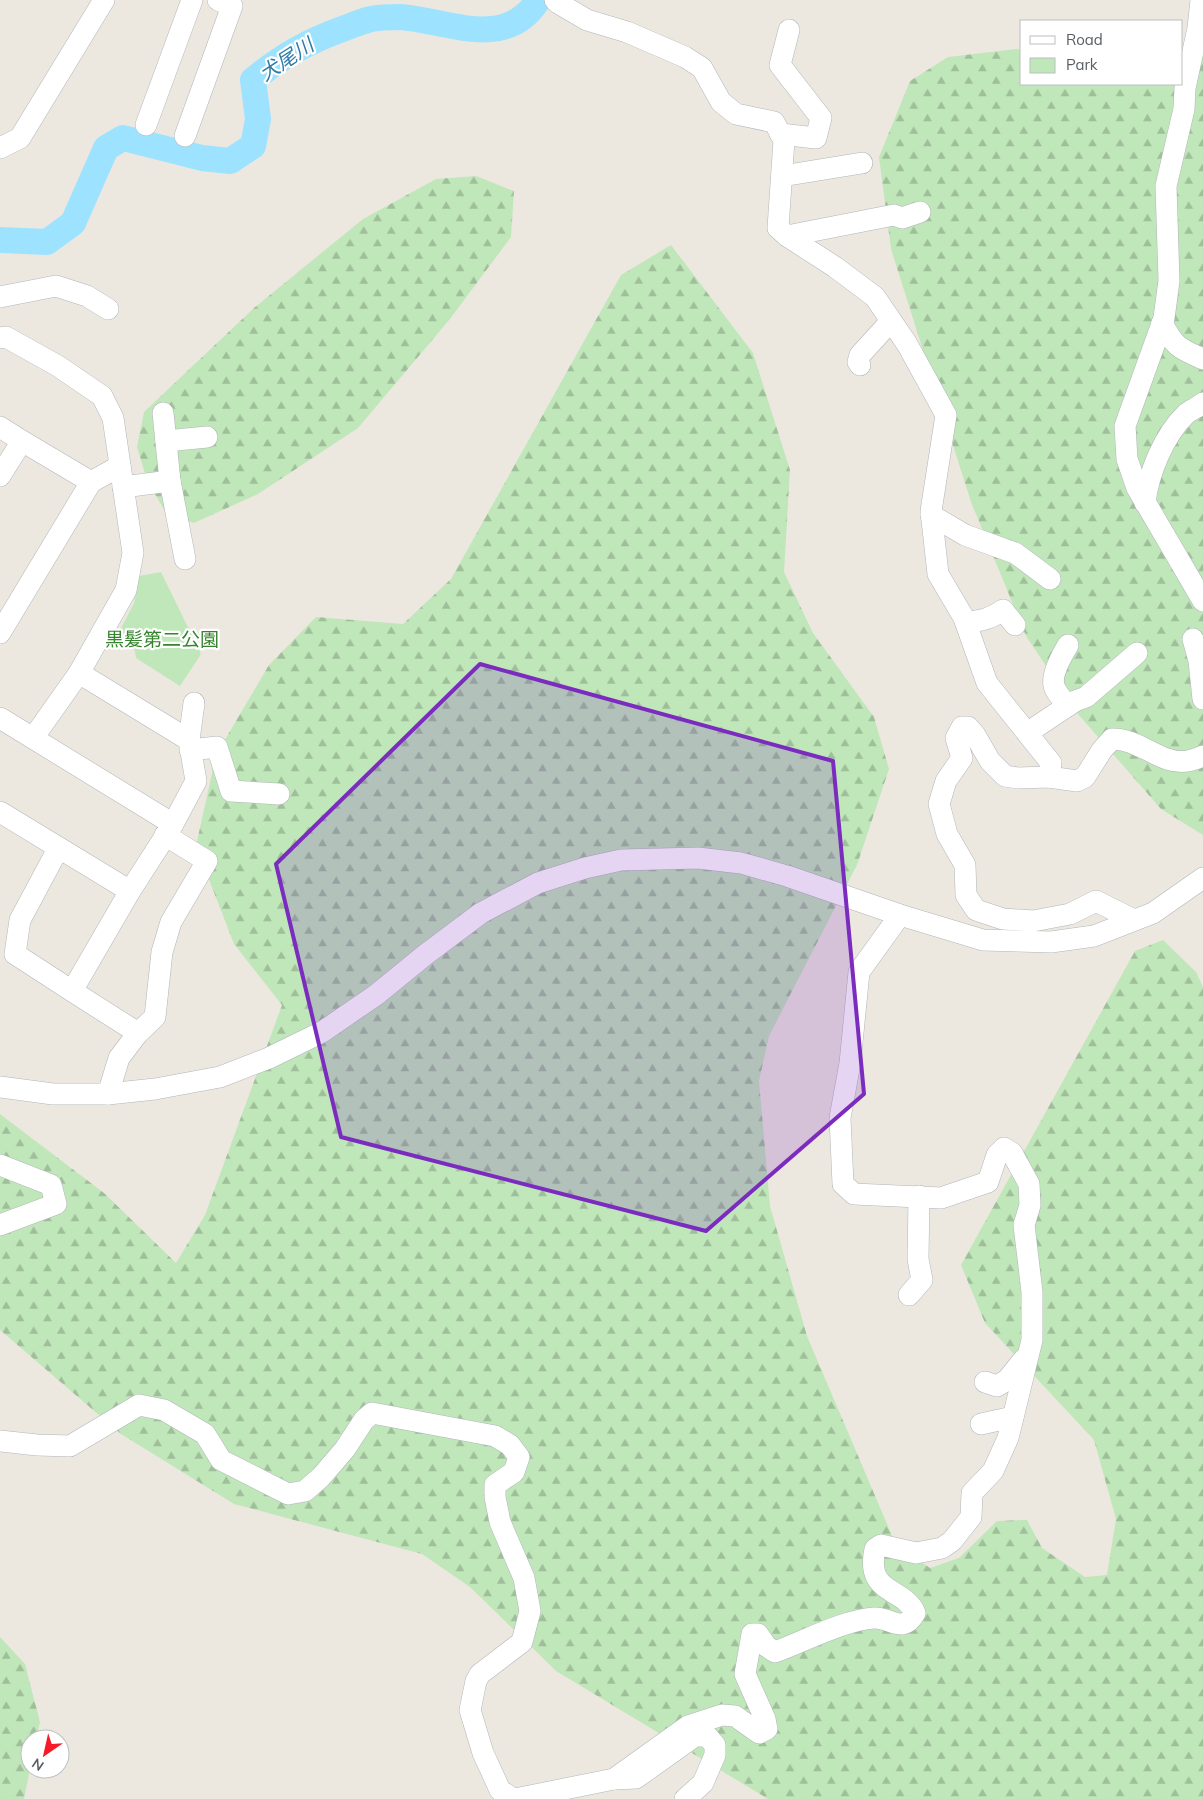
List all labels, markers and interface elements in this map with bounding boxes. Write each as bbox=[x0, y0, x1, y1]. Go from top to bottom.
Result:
legend bbox=[1020, 20, 1183, 85]
text: Road bbox=[1066, 30, 1103, 49]
water label: 犬尾川 bbox=[254, 31, 320, 86]
text: Park bbox=[1066, 55, 1098, 74]
park label: 黒髪第二公園 bbox=[105, 627, 219, 651]
north arrow bbox=[20, 1729, 70, 1779]
text: N bbox=[28, 1754, 47, 1775]

